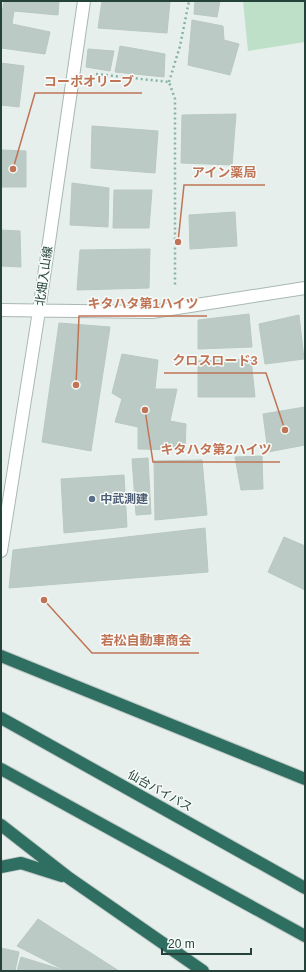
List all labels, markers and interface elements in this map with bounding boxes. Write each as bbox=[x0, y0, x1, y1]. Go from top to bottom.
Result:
callout: コーポオリーブ bbox=[35, 68, 142, 93]
text: コーポオリーブ bbox=[44, 74, 134, 89]
callout: アイン薬局 bbox=[184, 160, 265, 185]
text: アイン薬局 bbox=[192, 165, 256, 180]
street label: 北畑入山線 bbox=[33, 245, 55, 307]
callout: キタハタ第1ハイツ bbox=[79, 291, 207, 316]
text: キタハタ第1ハイツ bbox=[88, 296, 198, 311]
callout: クロスロード3 bbox=[164, 348, 266, 373]
text: クロスロード3 bbox=[172, 353, 258, 368]
callout: キタハタ第2ハイツ bbox=[153, 437, 280, 462]
text: キタハタ第2ハイツ bbox=[161, 442, 271, 457]
place label: 中武測建 bbox=[100, 492, 148, 506]
marker: 中武測建 bbox=[87, 494, 97, 504]
callout: 若松自動車商会 bbox=[92, 628, 199, 653]
text: 若松自動車商会 bbox=[100, 633, 192, 648]
street label: 仙台バイパス bbox=[125, 767, 195, 815]
scale bar bbox=[162, 930, 251, 956]
text: 20 m bbox=[168, 937, 195, 951]

